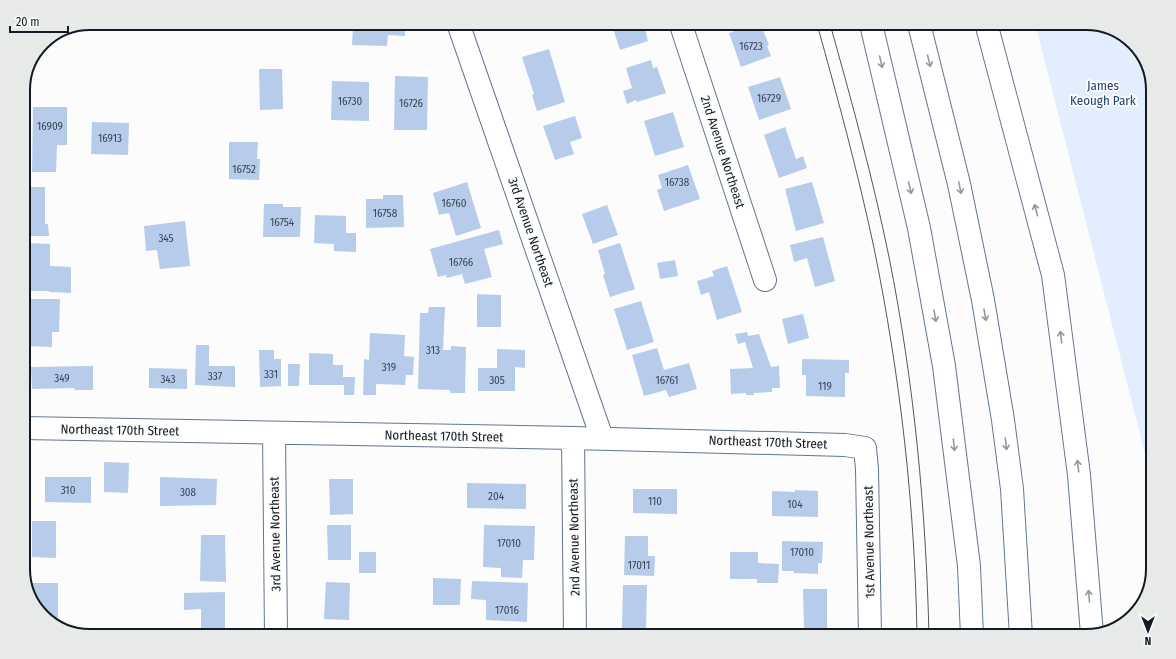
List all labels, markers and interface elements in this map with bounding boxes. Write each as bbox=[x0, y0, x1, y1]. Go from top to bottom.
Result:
scale bar bbox=[10, 8, 68, 34]
text: 20 m bbox=[16, 15, 40, 29]
house number: 16723 bbox=[739, 40, 763, 53]
one-way arrow bbox=[877, 55, 885, 68]
one-way arrow bbox=[926, 55, 934, 68]
park label: James Keough Park bbox=[1070, 78, 1137, 108]
house number: 16729 bbox=[757, 92, 781, 105]
street label: 2nd Avenue Northeast bbox=[698, 94, 749, 211]
house number: 16730 bbox=[338, 95, 363, 108]
house number: 16726 bbox=[399, 97, 424, 110]
house number: 16909 bbox=[37, 120, 63, 133]
house number: 16913 bbox=[98, 132, 122, 145]
house number: 16752 bbox=[232, 163, 256, 176]
street label: 3rd Avenue Northeast bbox=[505, 175, 557, 289]
house number: 16738 bbox=[665, 176, 690, 189]
one-way arrow bbox=[956, 181, 964, 194]
one-way arrow bbox=[907, 182, 915, 195]
house number: 16760 bbox=[442, 197, 467, 210]
one-way arrow bbox=[1031, 204, 1039, 217]
house number: 16758 bbox=[373, 207, 398, 220]
house number: 16754 bbox=[270, 216, 295, 229]
house number: 345 bbox=[158, 232, 174, 245]
house number: 16766 bbox=[449, 256, 474, 269]
one-way arrow bbox=[981, 308, 989, 321]
one-way arrow bbox=[931, 309, 939, 322]
one-way arrow bbox=[1057, 331, 1065, 344]
house number: 313 bbox=[426, 344, 440, 357]
house number: 319 bbox=[382, 361, 396, 374]
house number: 331 bbox=[264, 368, 278, 381]
house number: 337 bbox=[208, 370, 223, 383]
house number: 349 bbox=[54, 372, 70, 385]
house number: 343 bbox=[160, 373, 176, 386]
house number: 305 bbox=[489, 374, 505, 387]
house number: 16761 bbox=[656, 374, 678, 387]
house number: 119 bbox=[818, 380, 832, 393]
street label: Northeast 170th Street bbox=[60, 421, 180, 439]
street label: Northeast 170th Street bbox=[384, 427, 504, 445]
street label: Northeast 170th Street bbox=[708, 432, 828, 452]
one-way arrow bbox=[1002, 437, 1010, 450]
one-way arrow bbox=[950, 438, 958, 451]
one-way arrow bbox=[1074, 460, 1082, 473]
street label: 3rd Avenue Northeast bbox=[266, 476, 284, 592]
street label: 2nd Avenue Northeast bbox=[565, 477, 583, 596]
house number: 310 bbox=[61, 484, 76, 497]
street label: 1st Avenue Northeast bbox=[861, 485, 877, 599]
house number: 308 bbox=[180, 486, 197, 499]
house number: 204 bbox=[488, 490, 505, 503]
house number: 110 bbox=[648, 495, 662, 508]
house number: 104 bbox=[787, 498, 803, 511]
house number: 17010 bbox=[497, 537, 521, 550]
house number: 17010 bbox=[790, 546, 814, 559]
house number: 17011 bbox=[628, 559, 650, 572]
one-way arrow bbox=[1085, 590, 1093, 603]
house number: 17016 bbox=[495, 604, 519, 617]
north arrow bbox=[1128, 611, 1168, 651]
text: N bbox=[1145, 634, 1151, 647]

